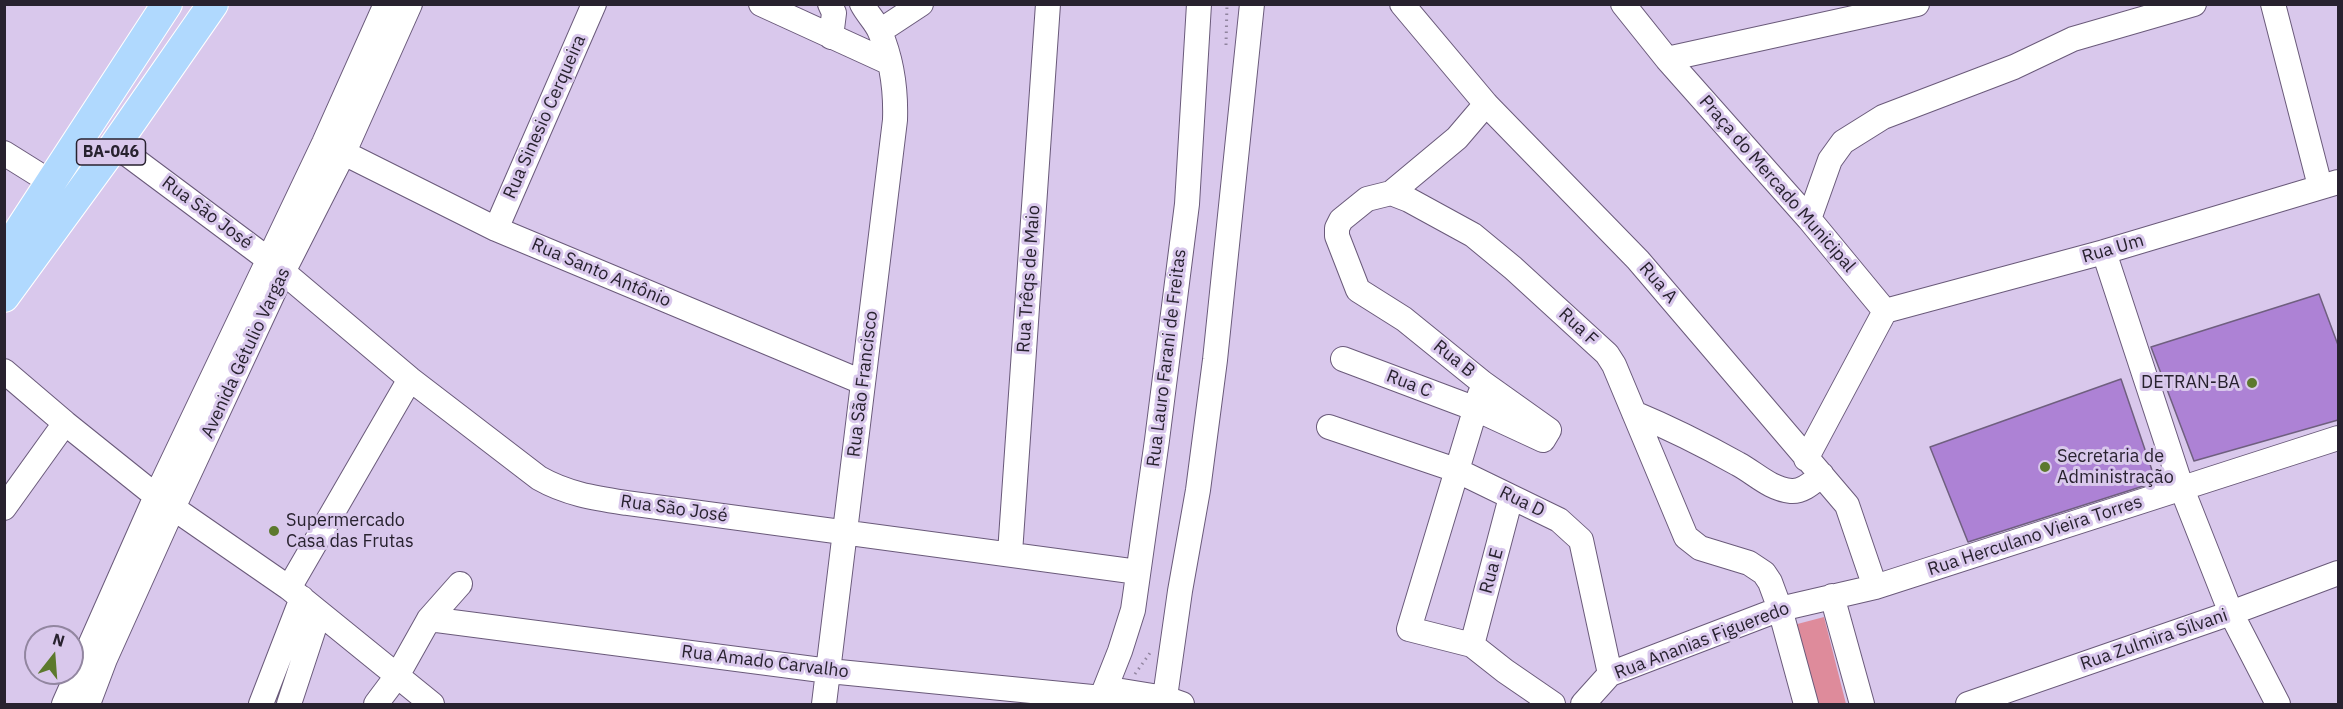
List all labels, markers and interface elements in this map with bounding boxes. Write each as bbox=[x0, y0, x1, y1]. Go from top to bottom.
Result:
street label: Rua Sinesio Cerqueira bbox=[499, 32, 591, 202]
street label: Praça do Mercado Municipal bbox=[1694, 91, 1860, 277]
road number: BA-046 bbox=[76, 139, 146, 165]
street label: Rua São José bbox=[157, 172, 257, 254]
street label: Rua Trêqs de Maio bbox=[1013, 204, 1045, 354]
street label: Rua Um bbox=[2079, 230, 2147, 268]
street label: Rua Santo Antônio bbox=[528, 234, 674, 312]
street label: Rua Lauro Farani de Freitas bbox=[1143, 248, 1191, 468]
street label: Rua A bbox=[1634, 258, 1682, 308]
street label: Avenida Gétulio Vargas bbox=[197, 264, 295, 442]
street label: Rua F bbox=[1554, 304, 1602, 350]
street label: Rua São Francisco bbox=[843, 310, 883, 458]
street label: Rua B bbox=[1429, 336, 1479, 382]
street label: Rua C bbox=[1383, 366, 1435, 402]
place label: DETRAN-BA bbox=[2141, 372, 2240, 394]
marker: DETRAN-BA bbox=[2245, 376, 2259, 390]
place label: Secretaria de Administração bbox=[2057, 446, 2174, 488]
marker: Secretaria de Administração bbox=[2038, 460, 2052, 474]
street label: Rua D bbox=[1496, 482, 1548, 522]
street label: Rua São José bbox=[619, 491, 729, 527]
street label: Rua Herculano Vieira Torres bbox=[1925, 491, 2145, 581]
place label: Supermercado Casa das Frutas bbox=[286, 510, 414, 552]
marker: Supermercado Casa das Frutas bbox=[267, 524, 281, 538]
street label: Rua E bbox=[1476, 546, 1508, 596]
street label: Rua Ananias Figueredo bbox=[1612, 598, 1792, 684]
street label: Rua Zulmira Silvani bbox=[2077, 605, 2231, 675]
north arrow bbox=[24, 625, 84, 685]
text: N bbox=[50, 628, 67, 651]
street label: Rua Amado Carvalho bbox=[680, 641, 850, 683]

